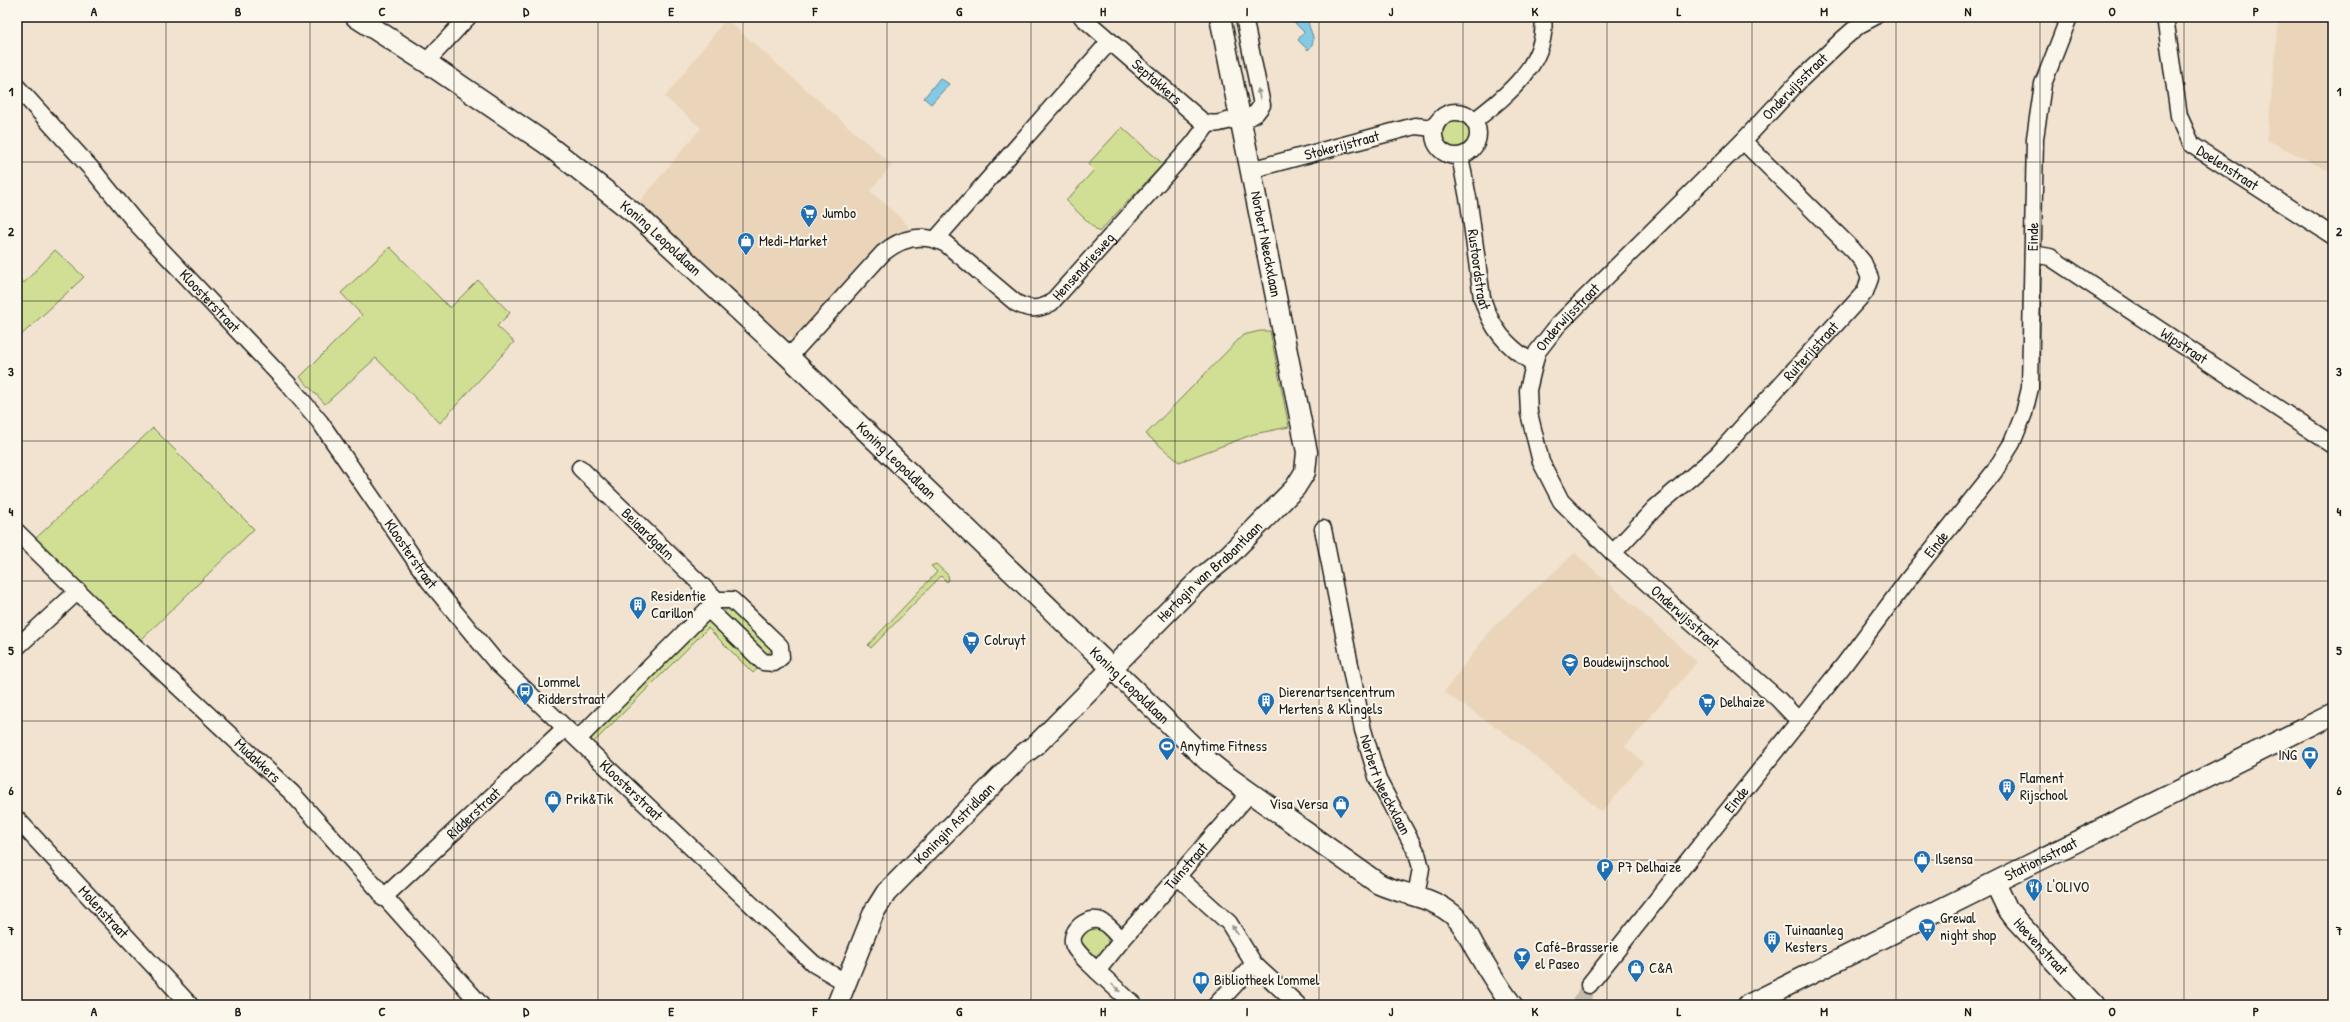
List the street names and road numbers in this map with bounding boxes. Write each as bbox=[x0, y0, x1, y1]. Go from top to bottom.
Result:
street label: Onderwijsstraat bbox=[1757, 47, 1833, 124]
street label: Septakkers bbox=[1127, 54, 1187, 109]
street label: Stokerijstraat bbox=[1302, 125, 1382, 165]
street label: Doelenstraat bbox=[2193, 140, 2263, 196]
street label: Norbert Neeckxlaan bbox=[1246, 189, 1287, 299]
street label: Koning Leopoldlaan bbox=[616, 195, 707, 280]
street label: Einde bbox=[2022, 222, 2043, 251]
street label: Hensendriesweg bbox=[1047, 227, 1119, 305]
street label: Rustoordstraat bbox=[1463, 228, 1496, 314]
street label: Kloosterstraat bbox=[175, 264, 246, 338]
street label: Onderwijsstraat bbox=[1530, 278, 1605, 356]
street label: Ruiterijstraat bbox=[1778, 316, 1844, 385]
street label: Wipstraat bbox=[2156, 322, 2213, 369]
street label: Koning Leopoldlaan bbox=[852, 417, 941, 504]
street label: Beiaardgalm bbox=[617, 503, 680, 564]
street label: Kloosterstraat bbox=[380, 515, 443, 594]
street label: Hertogin van Brabantlaan bbox=[1152, 516, 1267, 627]
street label: Einde bbox=[1919, 526, 1953, 562]
street label: Onderwijsstraat bbox=[1646, 580, 1725, 654]
street label: Koning Leopoldlaan bbox=[1085, 641, 1175, 729]
street label: Norbert Neeckxlaan bbox=[1355, 732, 1416, 838]
street label: Mudakkers bbox=[230, 733, 286, 788]
street label: Kloosterstraat bbox=[595, 755, 668, 826]
street label: Koningin Astridlaan bbox=[909, 778, 999, 869]
street label: Ridderstraat bbox=[442, 782, 506, 844]
street label: Einde bbox=[1719, 782, 1753, 817]
street label: Stationsstraat bbox=[2001, 832, 2081, 886]
street label: Tuinstraat bbox=[1159, 837, 1213, 894]
street label: Molenstraat bbox=[74, 881, 134, 943]
street label: Hoevenstraat bbox=[2009, 913, 2074, 980]

